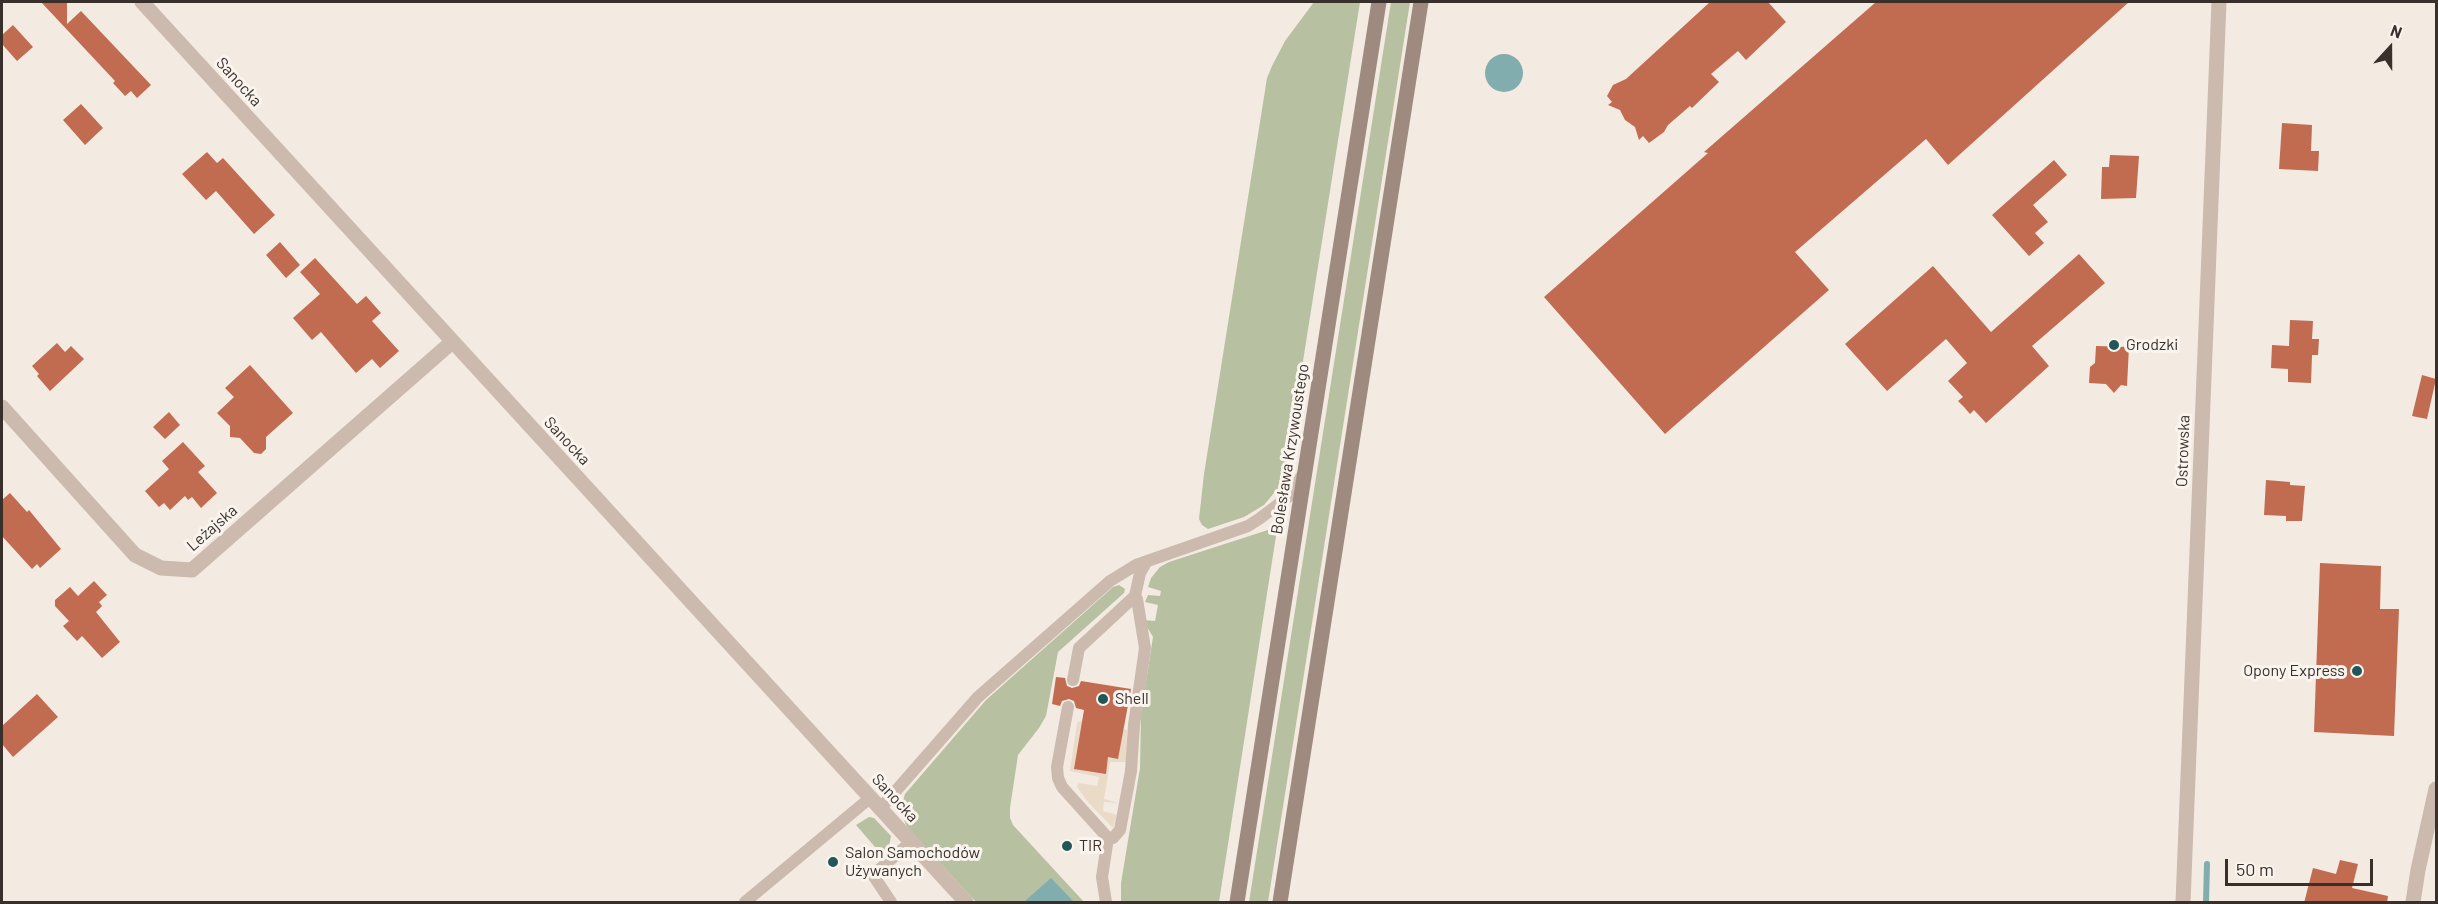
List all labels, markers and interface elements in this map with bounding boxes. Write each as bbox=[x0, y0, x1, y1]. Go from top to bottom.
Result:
north arrow bbox=[2360, 18, 2420, 78]
text: N bbox=[2388, 20, 2405, 42]
street label: Sanocka bbox=[212, 54, 266, 110]
place label: Grodzki bbox=[2126, 335, 2178, 355]
marker: Grodzki bbox=[2107, 338, 2121, 352]
street label: Bolesława Krzywoustego bbox=[1267, 362, 1313, 536]
street label: Sanocka bbox=[540, 413, 594, 469]
street label: Ostrowska bbox=[2172, 414, 2194, 488]
street label: Leżajska bbox=[183, 501, 241, 555]
place label: Opony Express bbox=[2243, 661, 2345, 681]
marker: Opony Express bbox=[2350, 664, 2364, 678]
place label: Shell bbox=[1115, 689, 1149, 709]
marker: Shell bbox=[1096, 692, 1110, 706]
street label: Sanocka bbox=[868, 770, 922, 826]
place label: TIR bbox=[1079, 836, 1102, 856]
marker: TIR bbox=[1060, 839, 1074, 853]
place label: Salon Samochodów Używanych bbox=[845, 843, 980, 881]
scale bar bbox=[2228, 847, 2376, 885]
marker: Salon Samochodów Używanych bbox=[826, 855, 840, 869]
text: 50 m bbox=[2236, 858, 2274, 880]

